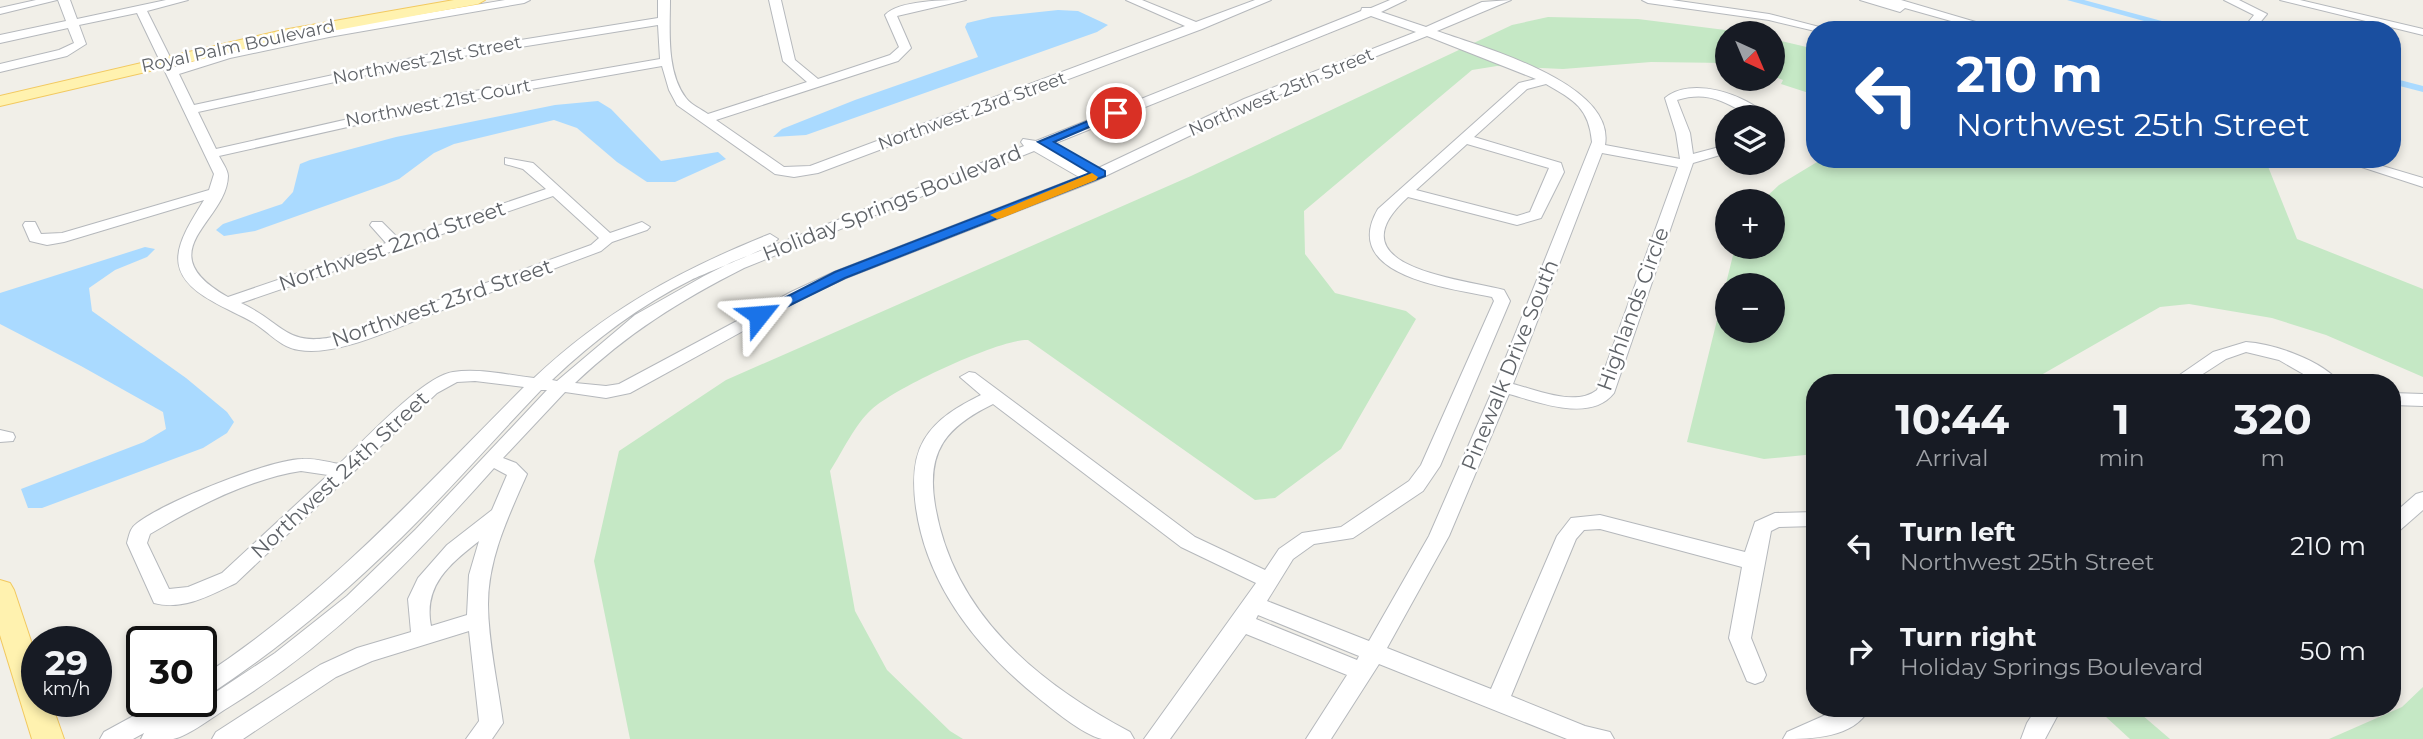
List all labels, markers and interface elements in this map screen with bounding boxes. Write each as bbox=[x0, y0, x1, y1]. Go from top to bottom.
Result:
street label: Royal Palm Boulevard bbox=[139, 15, 337, 77]
north arrow bbox=[1715, 21, 1785, 91]
map controls bbox=[1715, 21, 1785, 343]
street label: Northwest 21st Street bbox=[331, 31, 523, 89]
street label: Northwest 25th Street bbox=[1185, 43, 1377, 141]
text: 210 m bbox=[1956, 45, 2103, 104]
icon: left bbox=[1841, 49, 1932, 140]
street label: Northwest 23rd Street bbox=[875, 67, 1069, 155]
street label: Northwest 21st Court bbox=[344, 74, 532, 132]
pin bbox=[1086, 83, 1146, 143]
icon: arrive bbox=[1097, 94, 1135, 132]
button: layers bbox=[1715, 105, 1785, 175]
text: Northwest 25th Street bbox=[1956, 105, 2310, 144]
street label: Holiday Springs Boulevard bbox=[759, 139, 1025, 266]
button: + bbox=[1715, 189, 1785, 259]
street label: Northwest 22nd Street bbox=[275, 195, 508, 296]
street label: Highlands Circle bbox=[1591, 224, 1674, 394]
street label: Northwest 23rd Street bbox=[328, 253, 555, 352]
street label: Pinewalk Drive South bbox=[1456, 256, 1563, 474]
button: − bbox=[1715, 273, 1785, 343]
position arrow bbox=[722, 278, 796, 352]
street label: Northwest 24th Street bbox=[246, 386, 434, 563]
text: 10:44 bbox=[1895, 393, 2009, 445]
text: 1 bbox=[2113, 393, 2130, 445]
text: 320 bbox=[2234, 393, 2312, 445]
text: Arrival bbox=[1916, 444, 1988, 472]
text: min bbox=[2098, 444, 2145, 472]
text: m bbox=[2261, 444, 2285, 472]
text: Turn left bbox=[1900, 516, 2016, 548]
icon: left bbox=[1841, 527, 1879, 565]
text: 210 m bbox=[2290, 530, 2366, 562]
text: Northwest 25th Street bbox=[1900, 548, 2154, 576]
text: Turn right bbox=[1900, 621, 2036, 653]
speed limit sign: 30 bbox=[126, 626, 217, 717]
icon: right bbox=[1841, 632, 1879, 670]
text: 50 m bbox=[2300, 635, 2366, 667]
text: 29 bbox=[45, 641, 88, 684]
text: Holiday Springs Boulevard bbox=[1900, 653, 2203, 681]
text: km/h bbox=[42, 678, 91, 700]

